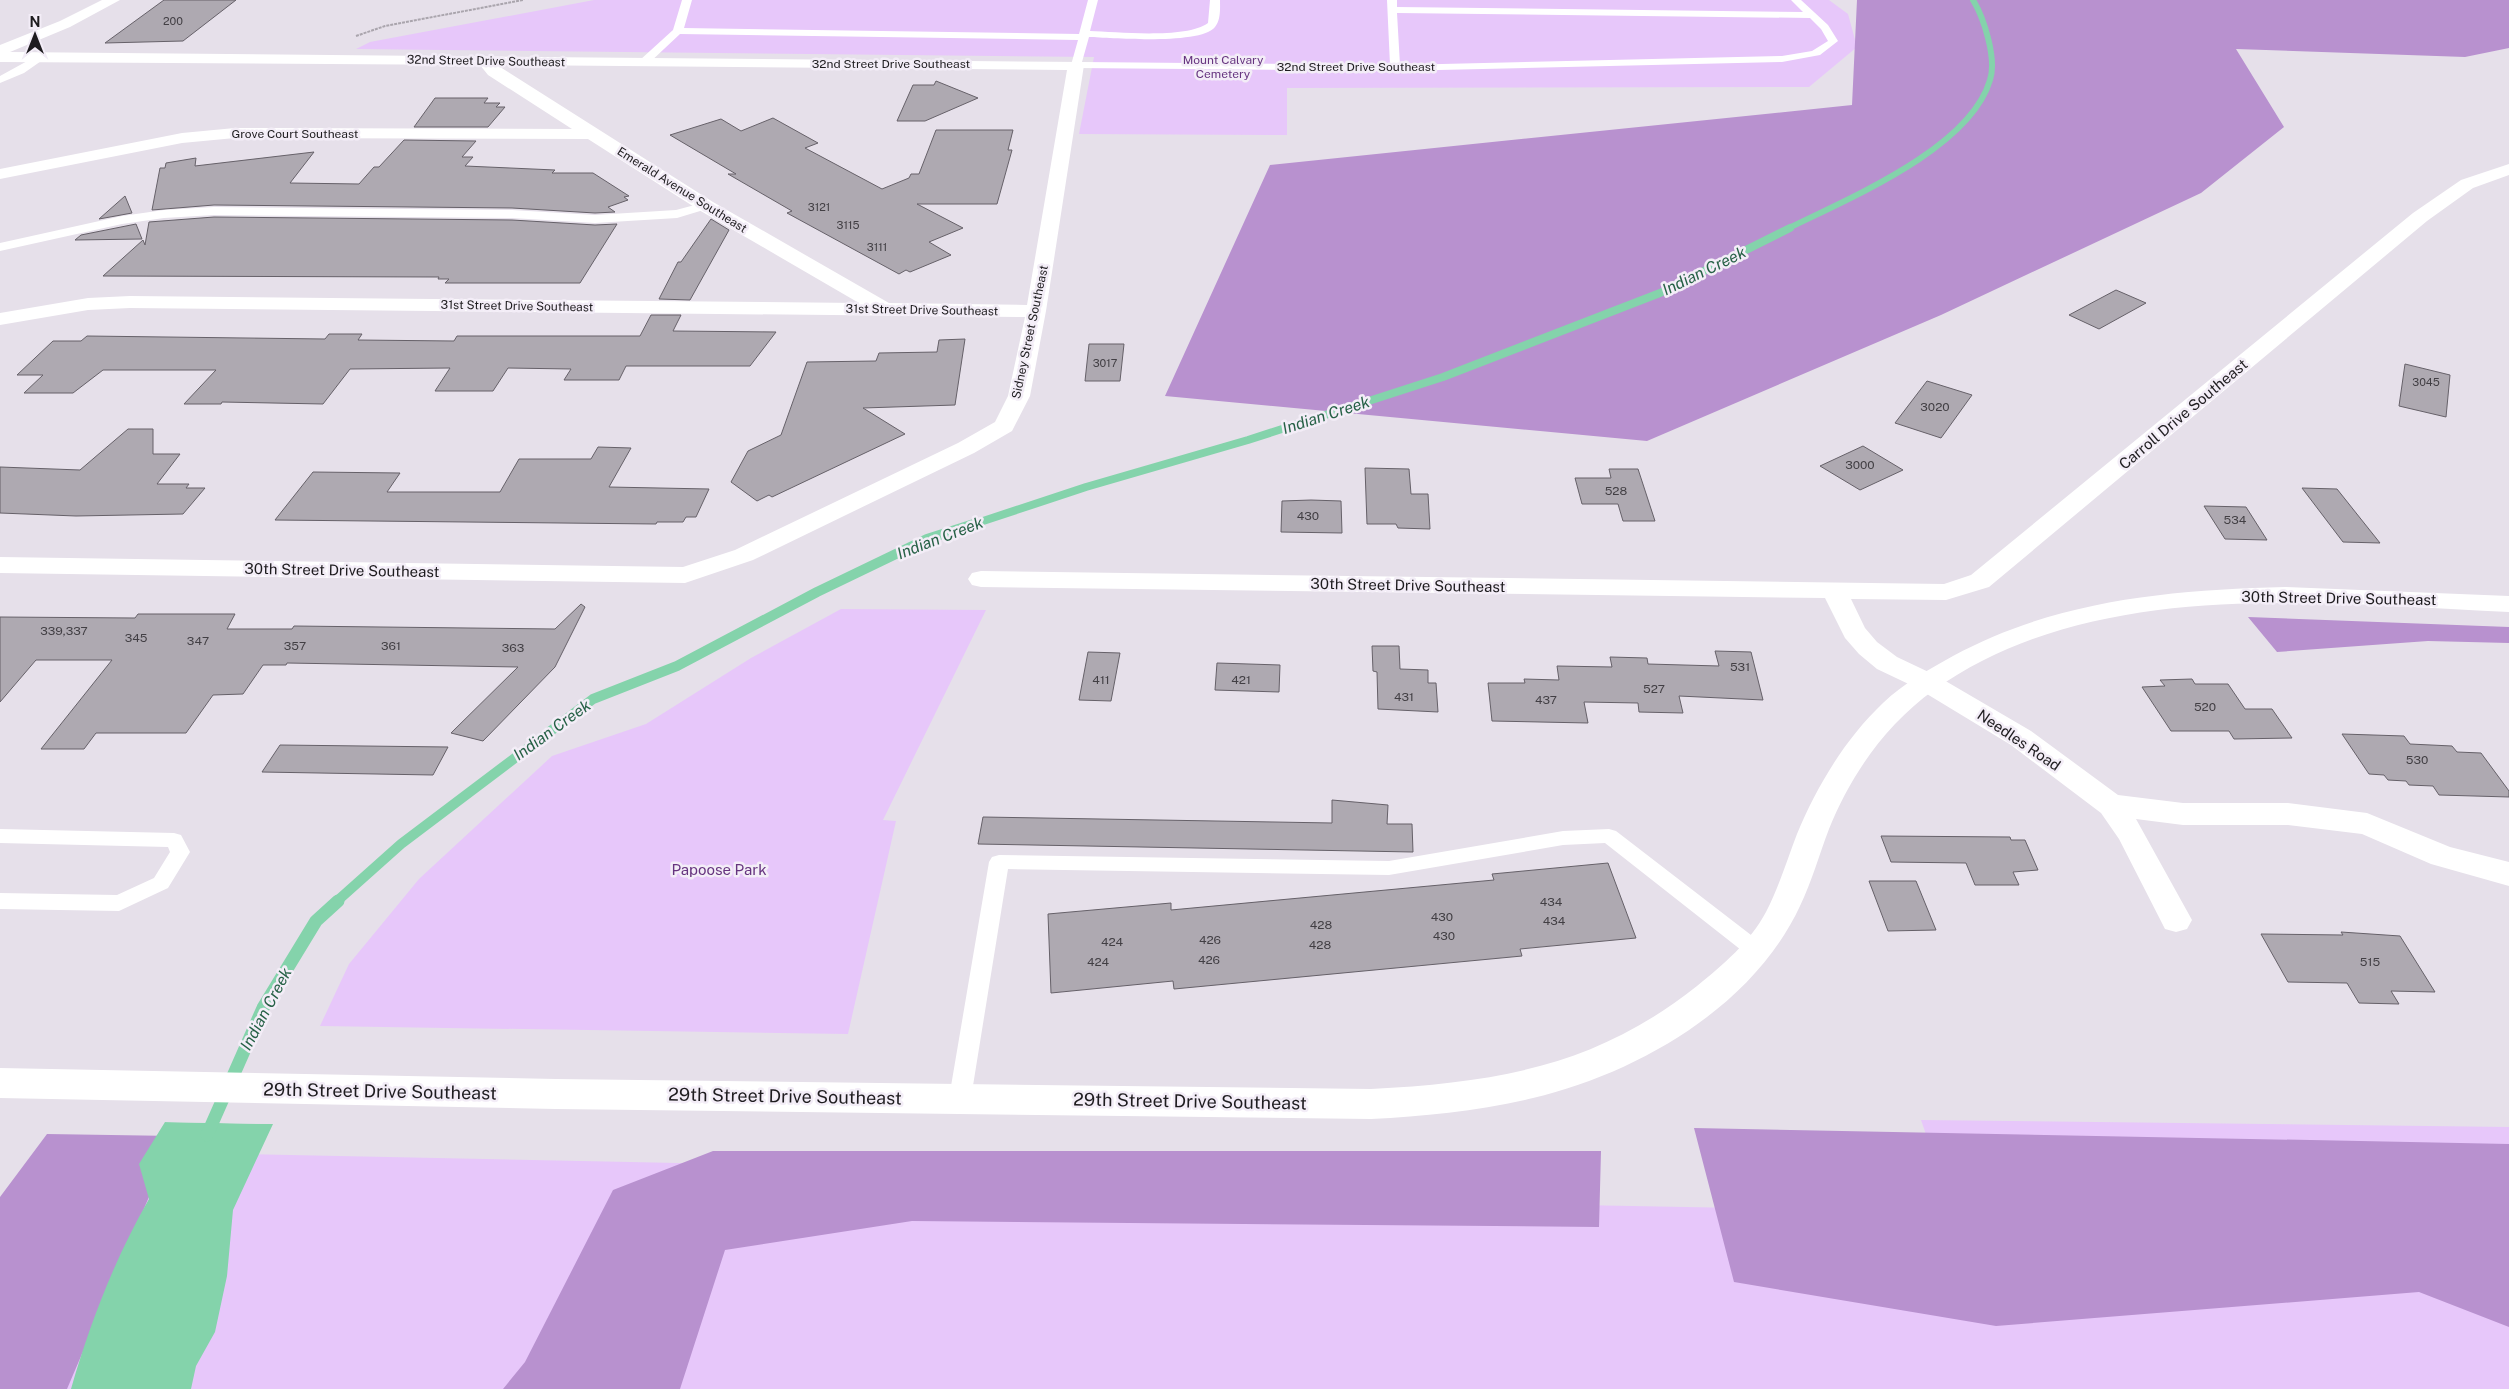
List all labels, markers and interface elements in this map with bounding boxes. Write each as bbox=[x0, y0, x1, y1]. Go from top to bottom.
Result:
north arrow bbox=[10, 10, 60, 60]
text: N bbox=[30, 14, 40, 30]
house number: 200 bbox=[163, 15, 183, 27]
street label: 32nd Street Drive Southeast bbox=[407, 53, 566, 69]
park label: Mount Calvary Cemetery bbox=[1183, 53, 1264, 81]
street label: 32nd Street Drive Southeast bbox=[812, 57, 971, 71]
street label: 32nd Street Drive Southeast bbox=[1277, 60, 1436, 74]
street label: Grove Court Southeast bbox=[231, 127, 359, 141]
street label: Emerald Avenue Southeast bbox=[615, 144, 750, 236]
house number: 3121 bbox=[808, 201, 830, 213]
house number: 3115 bbox=[837, 219, 859, 231]
house number: 3111 bbox=[867, 241, 887, 253]
water label: Indian Creek bbox=[1659, 242, 1749, 299]
street label: Sidney Street Southeast bbox=[1009, 264, 1051, 400]
street label: 31st Street Drive Southeast bbox=[441, 298, 594, 314]
street label: 31st Street Drive Southeast bbox=[846, 302, 999, 318]
street label: Carroll Drive Southeast bbox=[2115, 355, 2251, 473]
house number: 3017 bbox=[1093, 357, 1118, 369]
house number: 3045 bbox=[2412, 376, 2440, 388]
water label: Indian Creek bbox=[1280, 392, 1372, 438]
house number: 3020 bbox=[1920, 400, 1950, 414]
house number: 3000 bbox=[1845, 458, 1875, 472]
house number: 528 bbox=[1605, 484, 1628, 498]
house number: 430 bbox=[1297, 509, 1319, 523]
water label: Indian Creek bbox=[894, 513, 986, 563]
house number: 534 bbox=[2224, 513, 2247, 527]
street label: 30th Street Drive Southeast bbox=[244, 560, 440, 580]
street label: 30th Street Drive Southeast bbox=[1310, 575, 1506, 595]
street label: 30th Street Drive Southeast bbox=[2241, 588, 2437, 608]
house number: 339,337 bbox=[40, 624, 88, 638]
house number: 345 bbox=[125, 631, 148, 645]
house number: 347 bbox=[187, 634, 209, 648]
house number: 357 bbox=[284, 639, 306, 653]
house number: 361 bbox=[381, 639, 401, 653]
house number: 363 bbox=[502, 641, 524, 655]
house number: 531 bbox=[1730, 660, 1750, 674]
house number: 411 bbox=[1092, 673, 1110, 687]
house number: 421 bbox=[1231, 673, 1251, 687]
house number: 527 bbox=[1643, 682, 1665, 696]
house number: 431 bbox=[1394, 690, 1414, 704]
house number: 437 bbox=[1535, 693, 1557, 707]
water label: Indian Creek bbox=[510, 695, 595, 764]
house number: 520 bbox=[2194, 700, 2216, 714]
street label: Needles Road bbox=[1974, 706, 2064, 774]
house number: 530 bbox=[2406, 753, 2428, 767]
park label: Papoose Park bbox=[671, 861, 767, 878]
house number: 434 bbox=[1540, 895, 1563, 909]
house number: 430 bbox=[1431, 910, 1453, 924]
house number: 434 bbox=[1543, 914, 1566, 928]
house number: 428 bbox=[1310, 918, 1332, 932]
house number: 430 bbox=[1433, 929, 1455, 943]
house number: 426 bbox=[1199, 933, 1221, 947]
house number: 424 bbox=[1101, 935, 1124, 949]
house number: 428 bbox=[1309, 938, 1331, 952]
house number: 426 bbox=[1198, 953, 1220, 967]
house number: 424 bbox=[1087, 955, 1110, 969]
house number: 515 bbox=[2360, 955, 2380, 969]
water label: Indian Creek bbox=[236, 964, 296, 1053]
street label: 29th Street Drive Southeast bbox=[263, 1078, 497, 1104]
street label: 29th Street Drive Southeast bbox=[668, 1083, 902, 1109]
street label: 29th Street Drive Southeast bbox=[1073, 1088, 1307, 1114]

